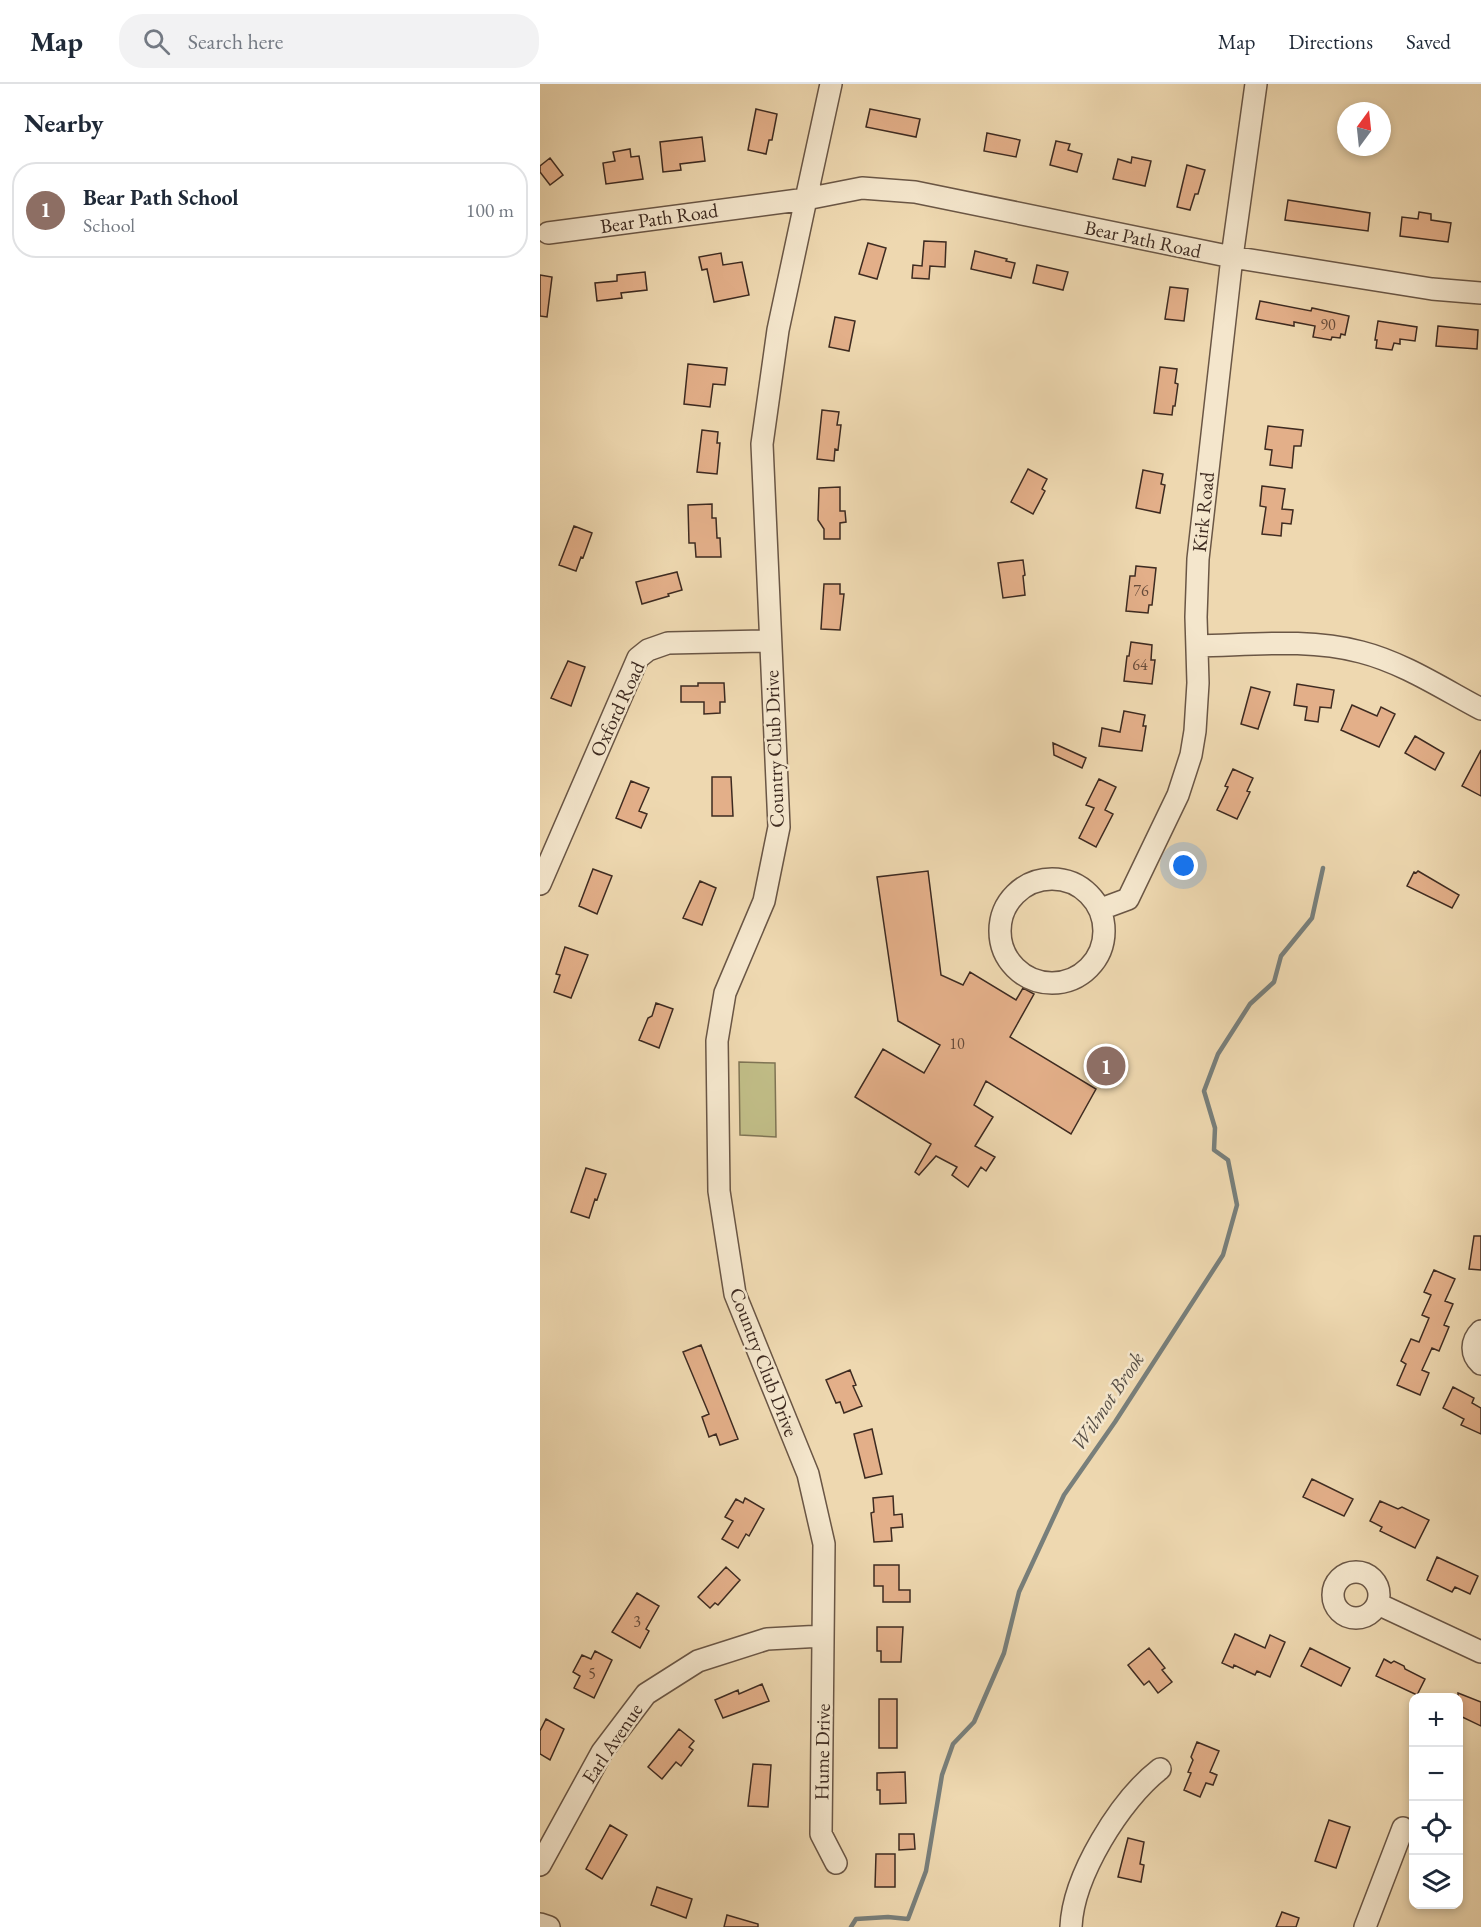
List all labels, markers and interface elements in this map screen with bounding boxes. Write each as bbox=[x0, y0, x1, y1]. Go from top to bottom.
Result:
search box bbox=[119, 14, 539, 68]
text: Map bbox=[30, 23, 83, 59]
icon: search bbox=[140, 25, 173, 58]
text: Search here bbox=[188, 27, 283, 56]
text: Map bbox=[1218, 28, 1255, 55]
text: Directions bbox=[1288, 28, 1373, 55]
text: Saved bbox=[1406, 28, 1451, 55]
north arrow bbox=[1337, 102, 1391, 156]
text: Nearby bbox=[24, 106, 104, 140]
text: Bear Path School bbox=[83, 183, 238, 212]
text: 1 bbox=[40, 197, 51, 223]
text: 100 m bbox=[466, 197, 514, 223]
street label: Bear Path Road bbox=[598, 197, 720, 239]
text: School bbox=[83, 212, 135, 238]
street label: Bear Path Road bbox=[1082, 214, 1205, 264]
house number: 90 bbox=[1320, 314, 1336, 335]
street label: Kirk Road bbox=[1186, 470, 1220, 553]
house number: 76 bbox=[1133, 580, 1149, 601]
house number: 64 bbox=[1132, 654, 1148, 675]
street label: Oxford Road bbox=[584, 656, 651, 761]
street label: Country Club Drive bbox=[758, 670, 790, 828]
your location bbox=[1169, 851, 1198, 880]
house number: 10 bbox=[949, 1033, 965, 1054]
pin: 1 bbox=[1086, 1044, 1126, 1088]
street label: Country Club Drive bbox=[724, 1284, 804, 1440]
water label: Wilmot Brook bbox=[1064, 1346, 1150, 1456]
house number: 3 bbox=[633, 1611, 641, 1632]
house number: 5 bbox=[588, 1663, 596, 1684]
map controls bbox=[1409, 1693, 1463, 1909]
button: + bbox=[1409, 1693, 1463, 1747]
street label: Earl Avenue bbox=[576, 1698, 649, 1788]
street label: Hume Drive bbox=[808, 1703, 836, 1801]
button: − bbox=[1409, 1747, 1463, 1801]
button: locate bbox=[1409, 1801, 1463, 1855]
button: layers bbox=[1409, 1855, 1463, 1909]

